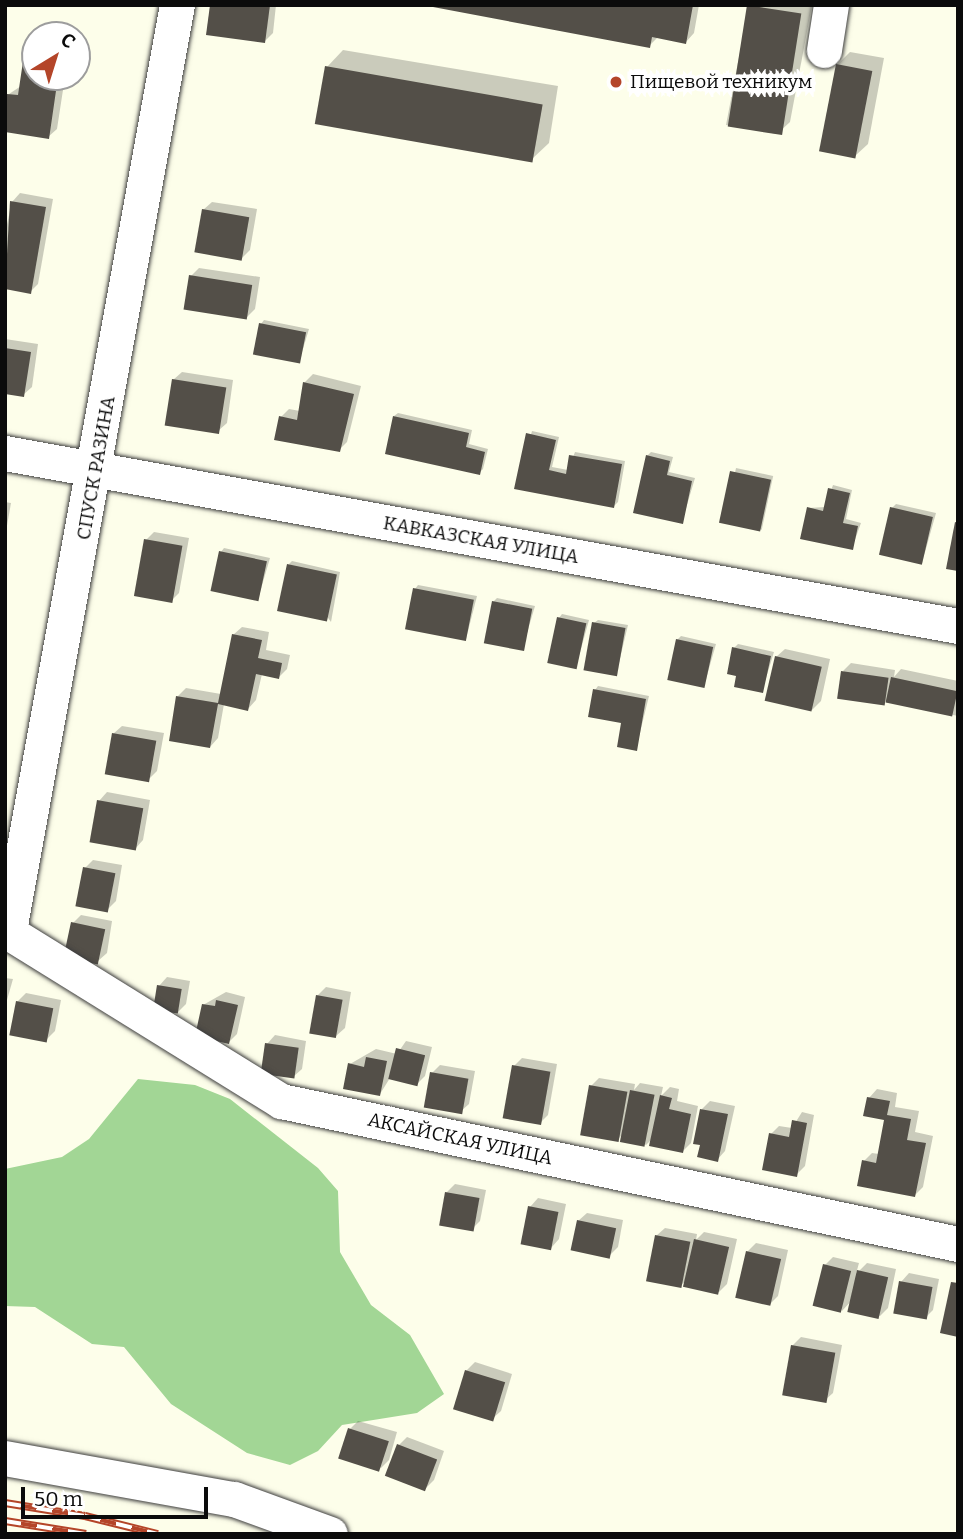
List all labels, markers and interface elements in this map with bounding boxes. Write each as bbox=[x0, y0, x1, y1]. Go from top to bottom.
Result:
north arrow bbox=[21, 21, 91, 91]
text: С bbox=[56, 28, 80, 53]
place label: Пищевой техникум bbox=[630, 71, 812, 93]
marker: Пищевой техникум bbox=[608, 74, 624, 90]
street label: СПУСК РАЗИНА bbox=[72, 394, 120, 542]
street label: КАВКАЗСКАЯ УЛИЦА bbox=[381, 512, 581, 568]
street label: АКСАЙСКАЯ УЛИЦА bbox=[366, 1108, 554, 1170]
scale bar bbox=[24, 1472, 212, 1516]
text: 50 m bbox=[34, 1486, 83, 1512]

